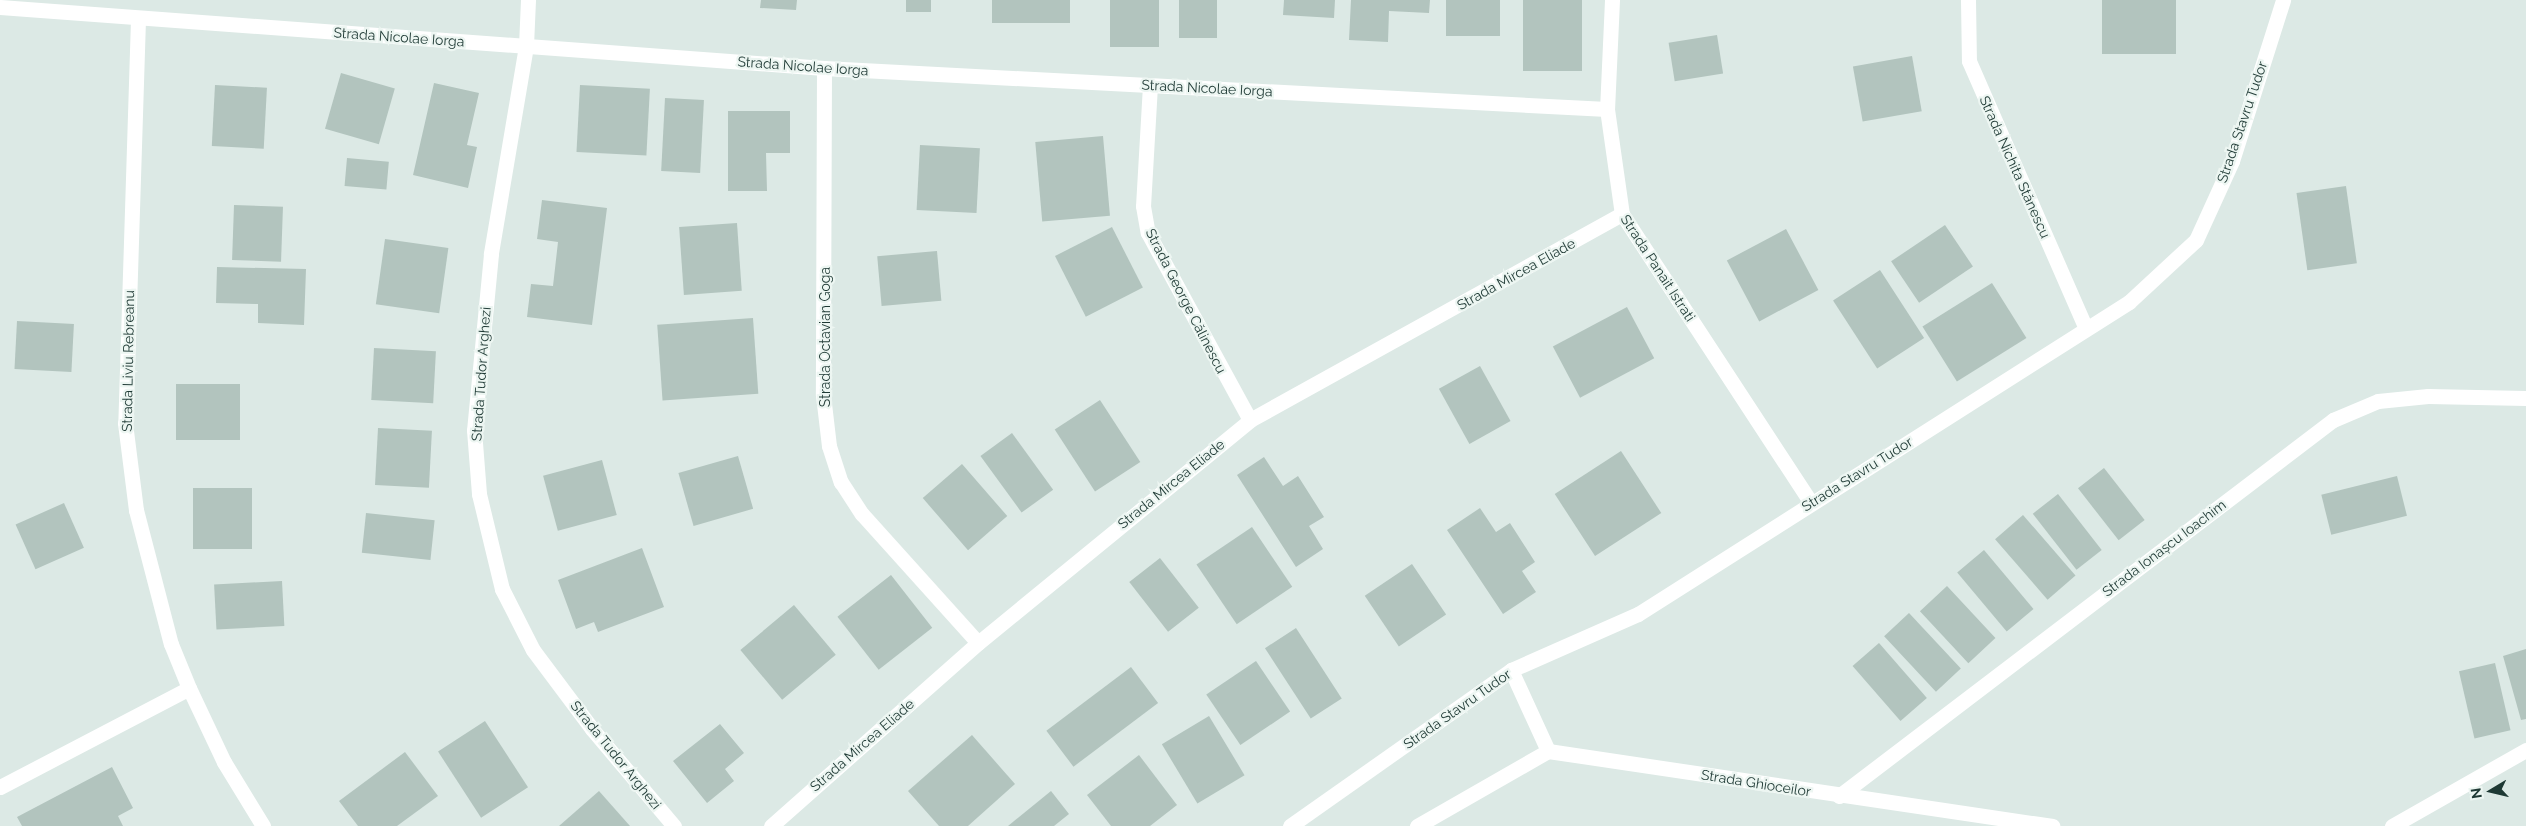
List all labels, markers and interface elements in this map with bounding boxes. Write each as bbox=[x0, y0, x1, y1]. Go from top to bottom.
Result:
street label: Strada Nicolae Iorga bbox=[333, 24, 465, 50]
street label: Strada Nicolae Iorga bbox=[737, 53, 869, 79]
street label: Strada Stavru Tudor bbox=[2213, 59, 2271, 185]
street label: Strada Nicolae Iorga bbox=[1141, 76, 1273, 100]
street label: Strada Nichita Stănescu bbox=[1976, 93, 2054, 241]
street label: Strada Panait Istrati bbox=[1617, 211, 1699, 325]
street label: Strada George Călinescu bbox=[1142, 226, 1230, 376]
street label: Strada Mircea Eliade bbox=[1454, 235, 1578, 313]
street label: Strada Octavian Goga bbox=[817, 267, 833, 407]
street label: Strada Liviu Rebreanu bbox=[118, 290, 138, 432]
street label: Strada Tudor Arghezi bbox=[468, 306, 494, 442]
street label: Strada Stavru Tudor bbox=[1798, 433, 1916, 515]
street label: Strada Mircea Eliade bbox=[1114, 436, 1228, 532]
street label: Strada Ionașcu Ioachim bbox=[2099, 496, 2229, 600]
street label: Strada Stavru Tudor bbox=[1400, 665, 1514, 753]
street label: Strada Mircea Eliade bbox=[806, 695, 918, 795]
street label: Strada Tudor Arghezi bbox=[567, 697, 665, 813]
street label: Strada Ghioceilor bbox=[1700, 766, 1812, 800]
north arrow bbox=[2466, 766, 2516, 816]
text: N bbox=[2467, 787, 2485, 800]

